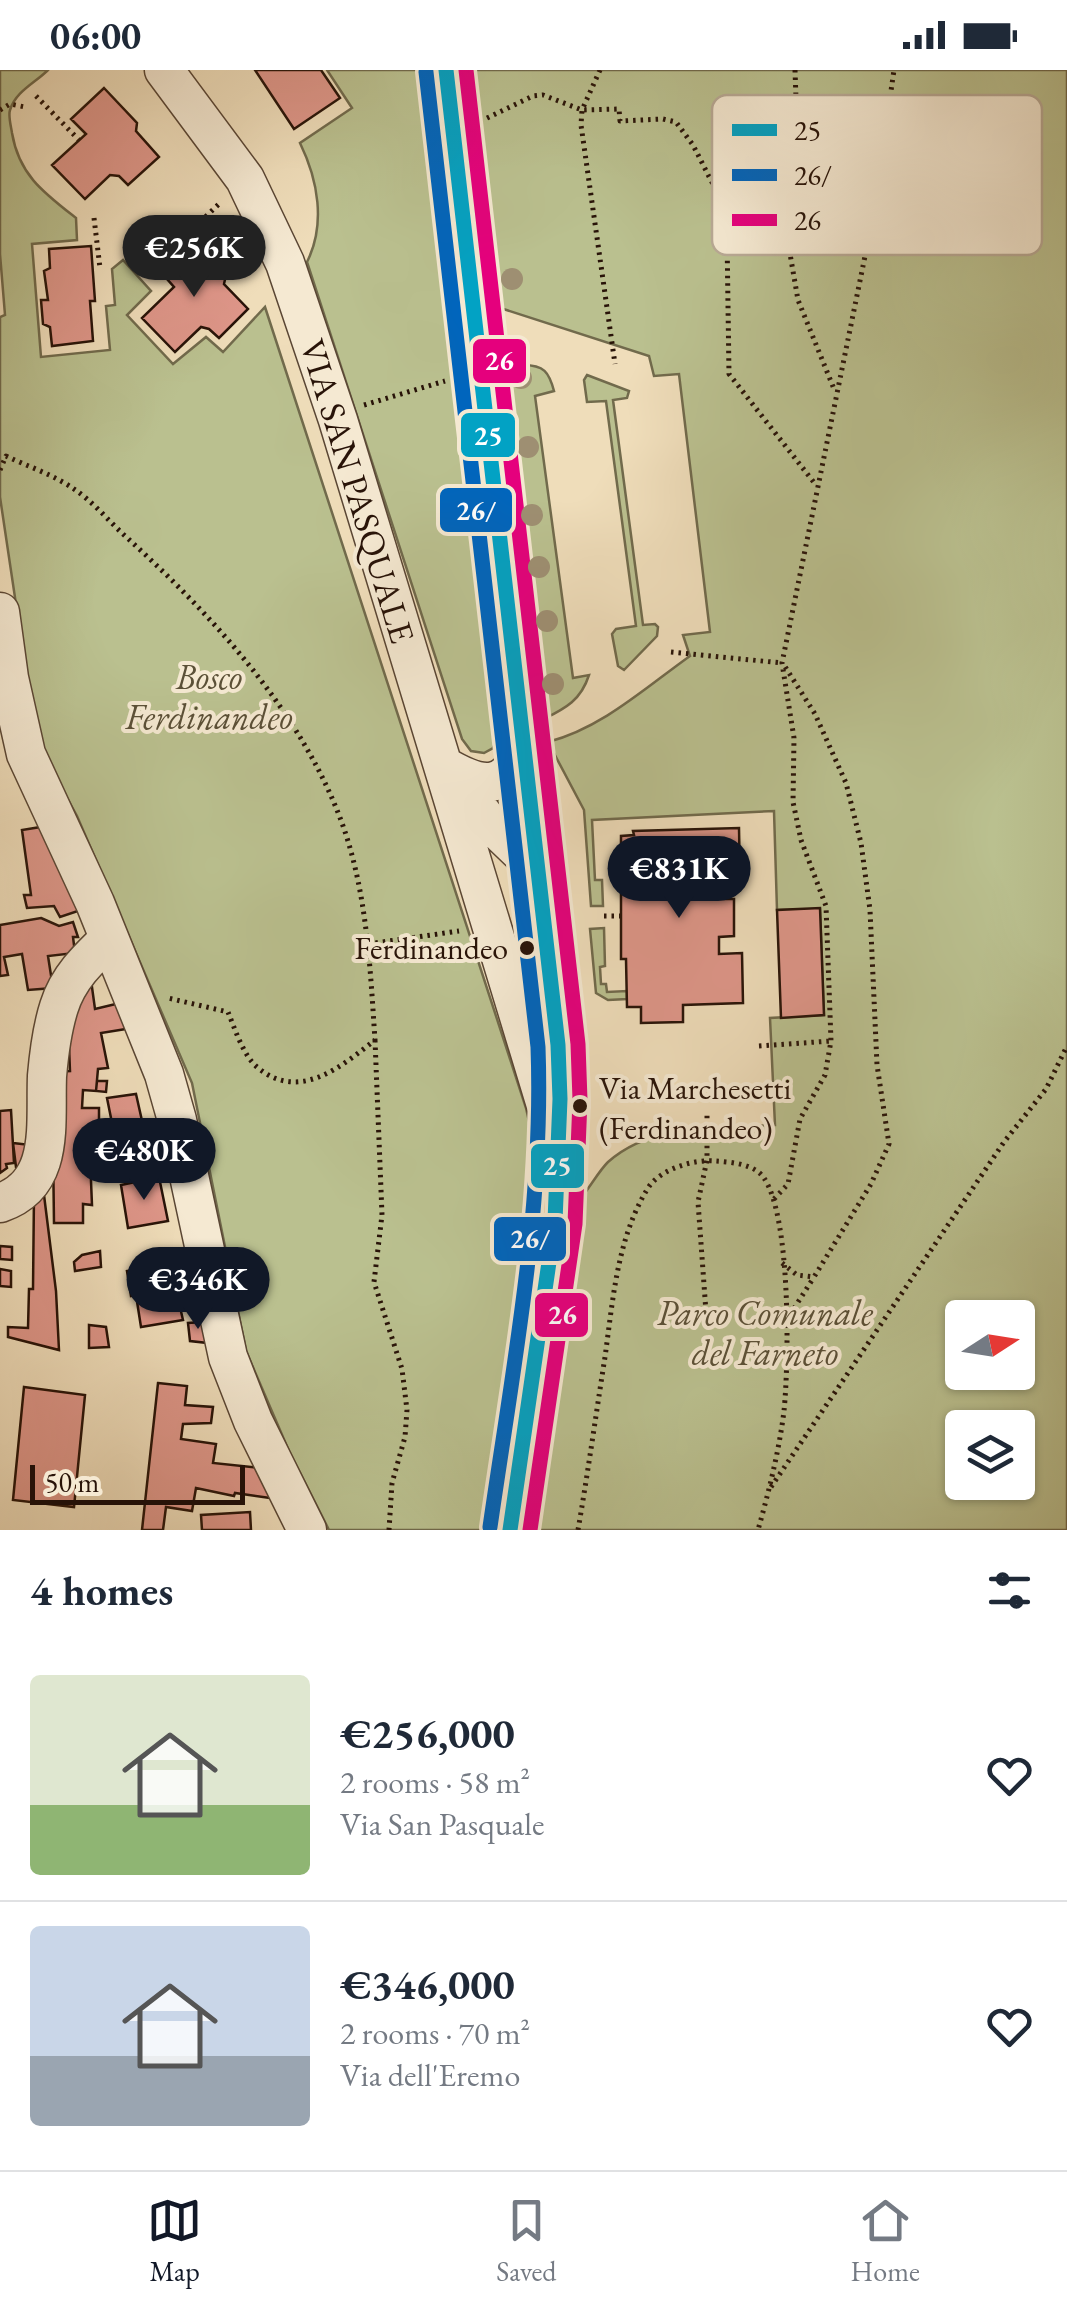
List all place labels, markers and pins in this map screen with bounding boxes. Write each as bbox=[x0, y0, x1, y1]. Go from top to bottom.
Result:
pin: €256K bbox=[124, 215, 264, 300]
pin: €831K bbox=[609, 836, 749, 921]
place label: Ferdinandeo bbox=[355, 927, 508, 969]
marker: Ferdinandeo bbox=[517, 938, 537, 958]
place label: Via Marchesetti (Ferdinandeo) bbox=[599, 1067, 791, 1149]
marker: Via Marchesetti (Ferdinandeo) bbox=[570, 1096, 590, 1116]
pin: €480K bbox=[74, 1118, 214, 1203]
pin: €346K bbox=[128, 1247, 268, 1332]

